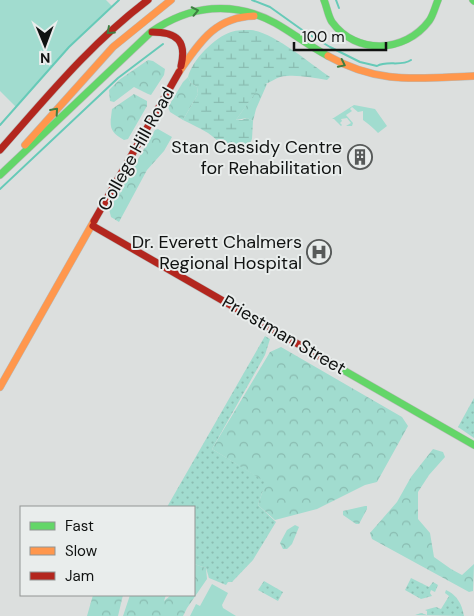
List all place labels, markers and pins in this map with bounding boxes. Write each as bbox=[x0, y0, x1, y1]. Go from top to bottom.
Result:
place label: Stan Cassidy Centre for Rehabilitation bbox=[171, 135, 342, 180]
building icon: Stan Cassidy Centre for Rehabilitation bbox=[347, 144, 373, 170]
place label: Dr. Everett Chalmers Regional Hospital bbox=[132, 230, 302, 275]
hospital icon: Dr. Everett Chalmers Regional Hospital bbox=[306, 239, 332, 265]

